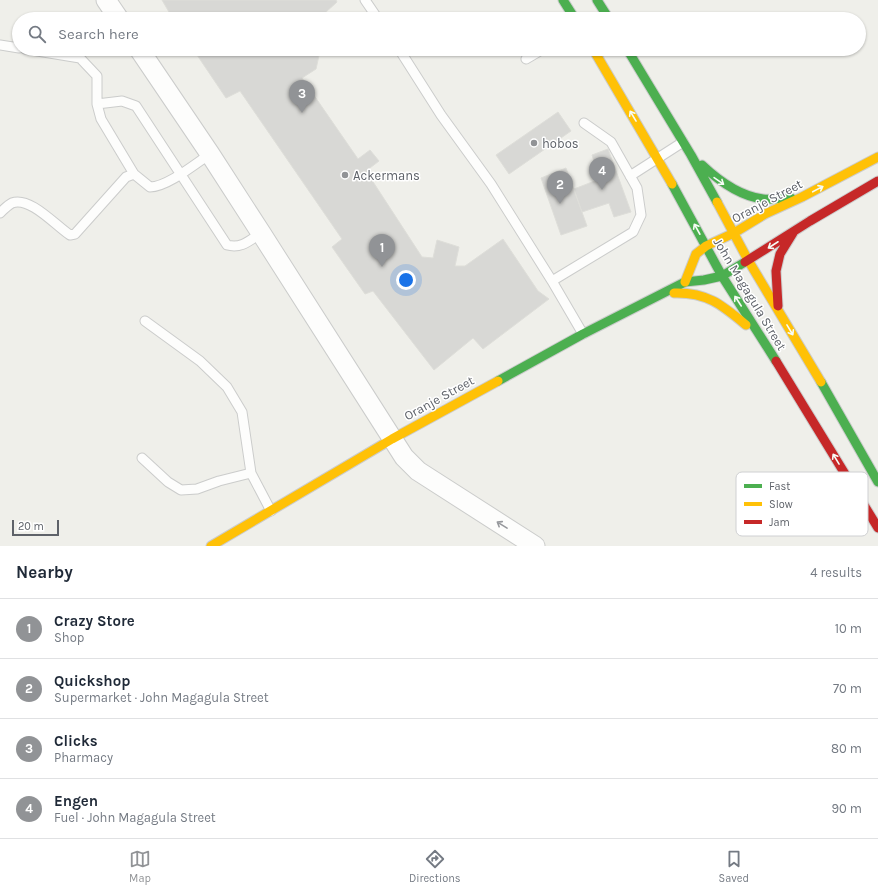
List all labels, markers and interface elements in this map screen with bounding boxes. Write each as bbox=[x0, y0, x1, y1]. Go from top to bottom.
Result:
search box bbox=[12, 12, 866, 56]
icon: search bbox=[26, 23, 48, 45]
text: Search here bbox=[58, 25, 139, 43]
pin: 3 bbox=[289, 80, 315, 113]
one-way arrow bbox=[629, 110, 637, 122]
place label: hobos bbox=[542, 136, 579, 151]
marker: hobos bbox=[529, 138, 539, 148]
pin: 4 bbox=[589, 157, 615, 190]
place label: Ackermans bbox=[353, 168, 420, 183]
marker: Ackermans bbox=[340, 170, 350, 180]
pin: 2 bbox=[547, 171, 573, 204]
street label: Oranje Street bbox=[729, 176, 805, 226]
one-way arrow bbox=[714, 177, 725, 185]
one-way arrow bbox=[812, 185, 824, 192]
one-way arrow bbox=[693, 223, 700, 235]
pin: 1 bbox=[369, 234, 395, 267]
street label: John Magagula Street bbox=[710, 235, 790, 353]
one-way arrow bbox=[767, 240, 778, 249]
your location bbox=[396, 270, 416, 290]
one-way arrow bbox=[734, 296, 742, 307]
one-way arrow bbox=[786, 324, 794, 336]
street label: Oranje Street bbox=[401, 373, 477, 423]
one-way arrow bbox=[831, 453, 839, 465]
legend bbox=[736, 472, 868, 536]
text: Fast bbox=[769, 480, 790, 493]
text: Slow bbox=[769, 498, 793, 511]
text: Jam bbox=[769, 516, 790, 529]
scale bar bbox=[12, 518, 59, 537]
text: 20 m bbox=[18, 520, 44, 533]
one-way arrow bbox=[497, 521, 508, 529]
text: Nearby bbox=[16, 562, 73, 582]
text: 4 results bbox=[810, 565, 862, 580]
text: Crazy Store bbox=[54, 612, 135, 630]
text: 1 bbox=[27, 621, 31, 636]
text: 10 m bbox=[835, 621, 862, 636]
text: Shop bbox=[54, 630, 84, 645]
text: Quickshop bbox=[54, 672, 130, 690]
text: 2 bbox=[25, 681, 33, 696]
text: 70 m bbox=[833, 681, 862, 696]
text: Supermarket · John Magagula Street bbox=[54, 690, 269, 705]
text: Clicks bbox=[54, 732, 98, 750]
text: 3 bbox=[25, 741, 33, 756]
text: 80 m bbox=[831, 741, 862, 756]
text: Pharmacy bbox=[54, 750, 113, 765]
text: Engen bbox=[54, 792, 98, 810]
text: 4 bbox=[25, 801, 33, 816]
text: 90 m bbox=[831, 801, 862, 816]
text: Fuel · John Magagula Street bbox=[54, 810, 216, 825]
tab: Map bbox=[129, 848, 151, 885]
tab: Directions bbox=[409, 848, 461, 885]
tab: Saved bbox=[719, 848, 749, 885]

